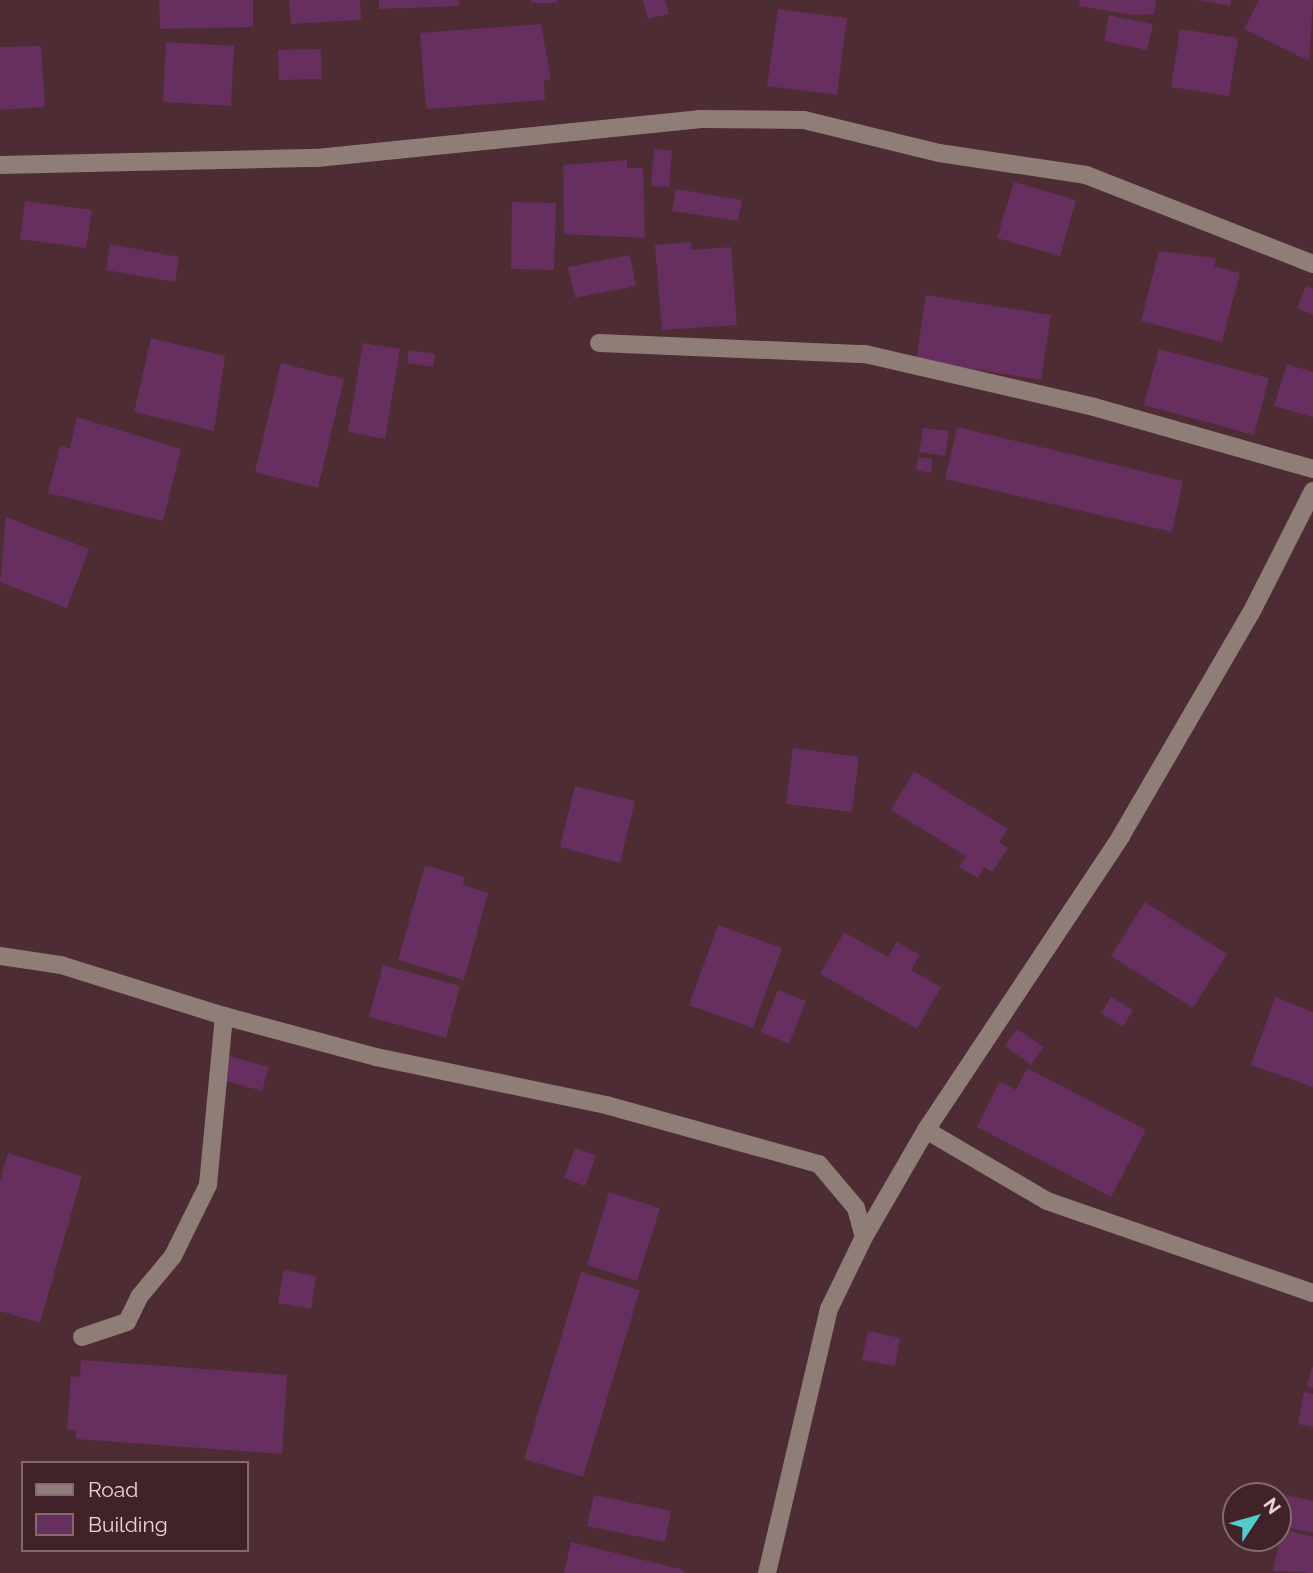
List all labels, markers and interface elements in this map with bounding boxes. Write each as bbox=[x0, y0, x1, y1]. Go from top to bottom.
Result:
legend bbox=[21, 1461, 248, 1552]
text: Road bbox=[88, 1477, 138, 1502]
north arrow bbox=[1222, 1482, 1292, 1552]
text: N bbox=[1259, 1494, 1286, 1518]
text: Building bbox=[88, 1512, 168, 1537]

